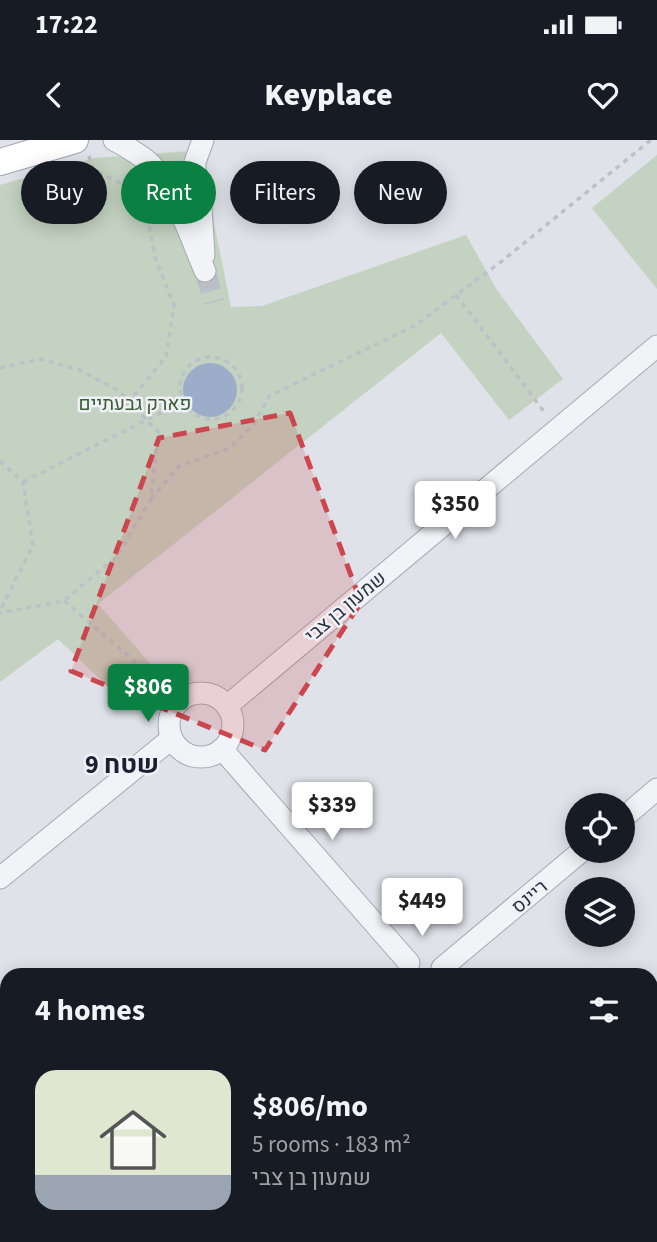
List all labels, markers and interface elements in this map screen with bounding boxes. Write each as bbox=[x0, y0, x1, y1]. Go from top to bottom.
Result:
text: 17:22 bbox=[35, 6, 98, 43]
text: Keyplace bbox=[264, 72, 393, 118]
icon: back bbox=[35, 76, 73, 114]
icon: heart bbox=[584, 76, 622, 114]
chip: Buy bbox=[21, 161, 107, 224]
chip: Rent bbox=[121, 161, 216, 224]
chip: Filters bbox=[230, 161, 340, 224]
chip: New bbox=[354, 161, 447, 224]
park label: פארק גבעתיים bbox=[79, 391, 191, 418]
pin: $350 bbox=[414, 482, 496, 541]
text: $350 bbox=[431, 487, 479, 520]
street label: שמעון בן צבי bbox=[300, 565, 392, 649]
pin: $806 bbox=[107, 664, 189, 724]
text: $806 bbox=[124, 670, 172, 703]
district label: שטח 9 bbox=[85, 746, 159, 783]
pin: $339 bbox=[291, 782, 373, 842]
text: $339 bbox=[308, 788, 356, 821]
map controls bbox=[565, 793, 635, 947]
button: locate bbox=[565, 793, 635, 863]
street label: ריינס bbox=[506, 874, 554, 920]
button: layers bbox=[565, 877, 635, 947]
pin: $449 bbox=[381, 878, 463, 938]
text: $449 bbox=[398, 884, 446, 917]
text: 4 homes bbox=[35, 989, 145, 1032]
icon: filters bbox=[585, 991, 623, 1029]
text: $806/mo bbox=[252, 1085, 368, 1128]
icon: home bbox=[91, 1098, 175, 1182]
text: 5 rooms · 183 m² bbox=[252, 1128, 411, 1161]
text: שמעון בן צבי bbox=[252, 1161, 371, 1194]

